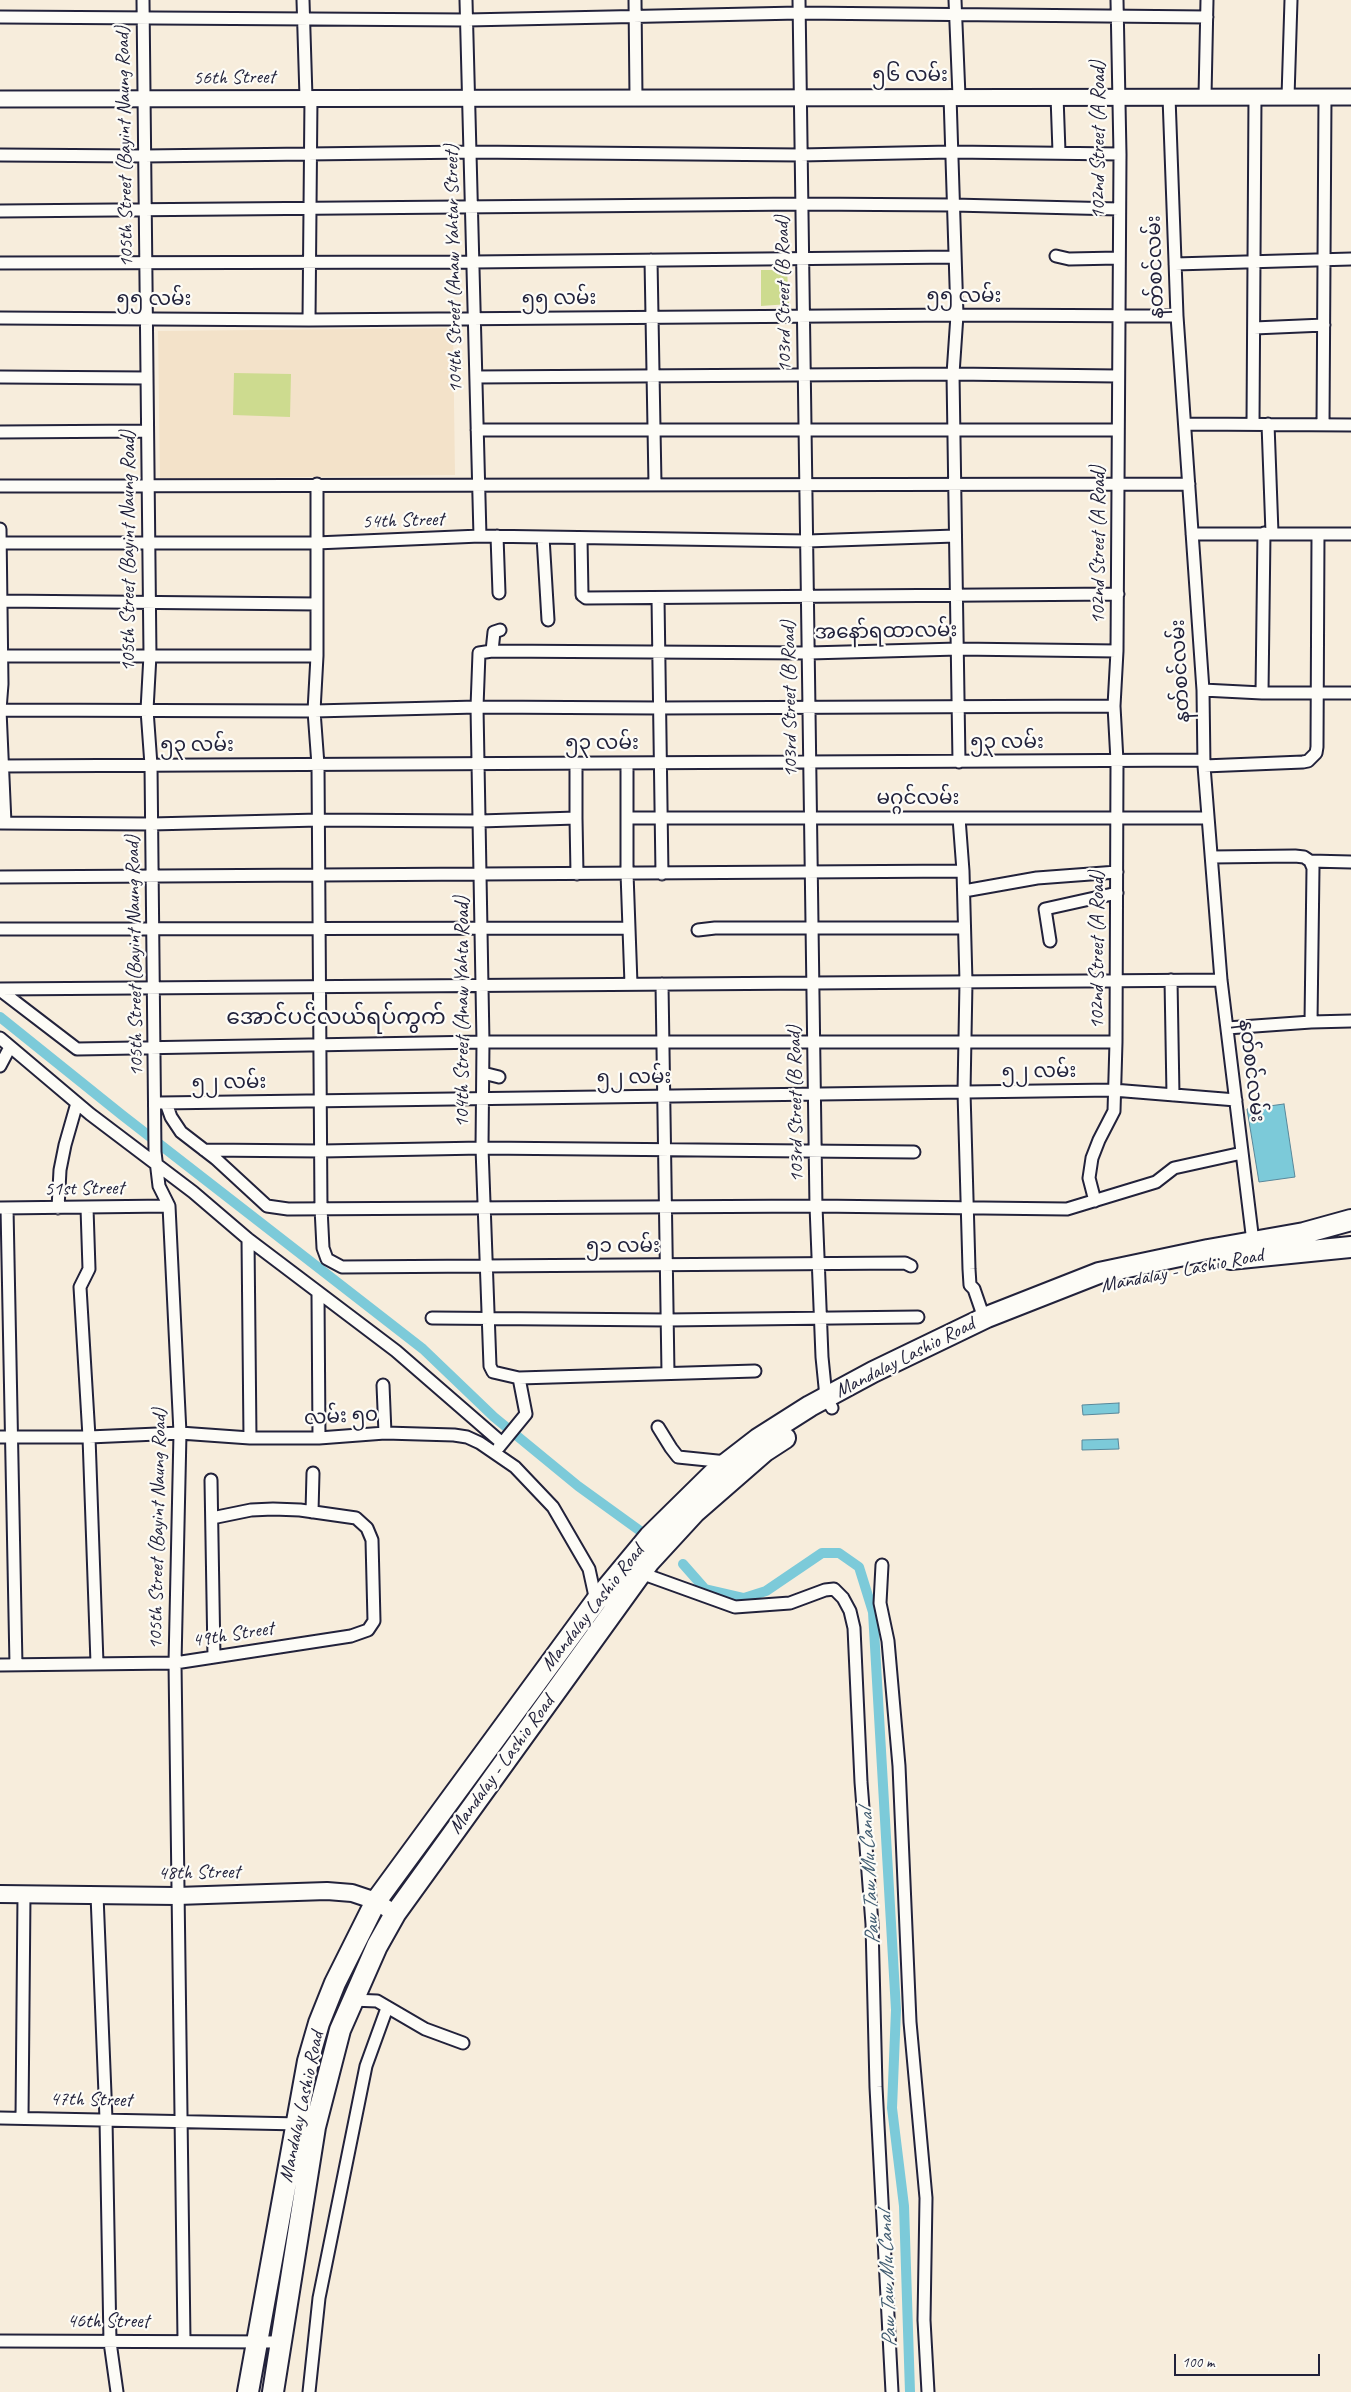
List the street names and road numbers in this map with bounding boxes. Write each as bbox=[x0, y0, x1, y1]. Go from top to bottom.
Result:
street label: 105th Street (Bayint Naung Road) bbox=[111, 26, 139, 268]
street label: 102nd Street (A Road) bbox=[1087, 61, 1111, 219]
street label: ၅၆ လမ်း bbox=[872, 64, 948, 88]
street label: 56th Street bbox=[193, 65, 275, 91]
street label: 104th Street (Anaw Yahtar Street) bbox=[440, 144, 468, 394]
street label: 103rd Street (B Road) bbox=[771, 215, 797, 373]
street label: နတ်စင်လမ်း bbox=[1142, 215, 1170, 319]
street label: ၅၅ လမ်း bbox=[927, 285, 1001, 309]
street label: ၅၅ လမ်း bbox=[521, 286, 597, 312]
street label: ၅၅ လမ်း bbox=[117, 288, 191, 312]
street label: 105th Street (Bayint Naung Road) bbox=[117, 430, 141, 672]
street label: 102nd Street (A Road) bbox=[1087, 466, 1111, 624]
street label: 54th Street bbox=[362, 508, 444, 534]
street label: အနော်ရထာလမ်း bbox=[815, 619, 957, 645]
street label: နတ်စင်လမ်း bbox=[1166, 619, 1196, 723]
street label: 103rd Street (B Road) bbox=[777, 620, 803, 778]
street label: ၅၃ လမ်း bbox=[970, 731, 1044, 755]
street label: ၅၃ လမ်း bbox=[565, 732, 639, 756]
street label: ၅၃ လမ်း bbox=[160, 734, 234, 758]
street label: မဂ္ဂင်လမ်း bbox=[877, 787, 959, 811]
street label: 105th Street (Bayint Naung Road) bbox=[121, 835, 149, 1077]
street label: 102nd Street (A Road) bbox=[1086, 871, 1110, 1029]
street label: 104th Street (Anaw Yahta Road) bbox=[451, 896, 475, 1128]
street label: နတ်စင်လမ်း bbox=[1233, 1018, 1269, 1124]
street label: 103rd Street (B Road) bbox=[783, 1025, 809, 1183]
street label: ၅၂ လမ်း bbox=[1001, 1059, 1077, 1085]
street label: ၅၂ လမ်း bbox=[596, 1065, 672, 1091]
street label: ၅၂ လမ်း bbox=[191, 1070, 267, 1096]
street label: 51st Street bbox=[44, 1176, 124, 1202]
street label: ၅၁ လမ်း bbox=[586, 1235, 660, 1259]
street label: Mandalay - Lashio Road bbox=[1099, 1243, 1265, 1299]
street label: Mandalay Lashio Road bbox=[831, 1312, 979, 1404]
street label: လမ်း ၅၀ bbox=[303, 1403, 379, 1431]
street label: 105th Street (Bayint Naung Road) bbox=[144, 1408, 172, 1650]
street label: Mandalay Lashio Road bbox=[536, 1540, 650, 1676]
street label: 49th Street bbox=[191, 1617, 275, 1653]
street label: Mandalay - Lashio Road bbox=[444, 1691, 560, 1839]
street label: 48th Street bbox=[158, 1860, 240, 1886]
street label: Mandalay Lashio Road bbox=[274, 2029, 330, 2185]
street label: 47th Street bbox=[50, 2087, 132, 2113]
street label: 46th Street bbox=[67, 2310, 149, 2334]

